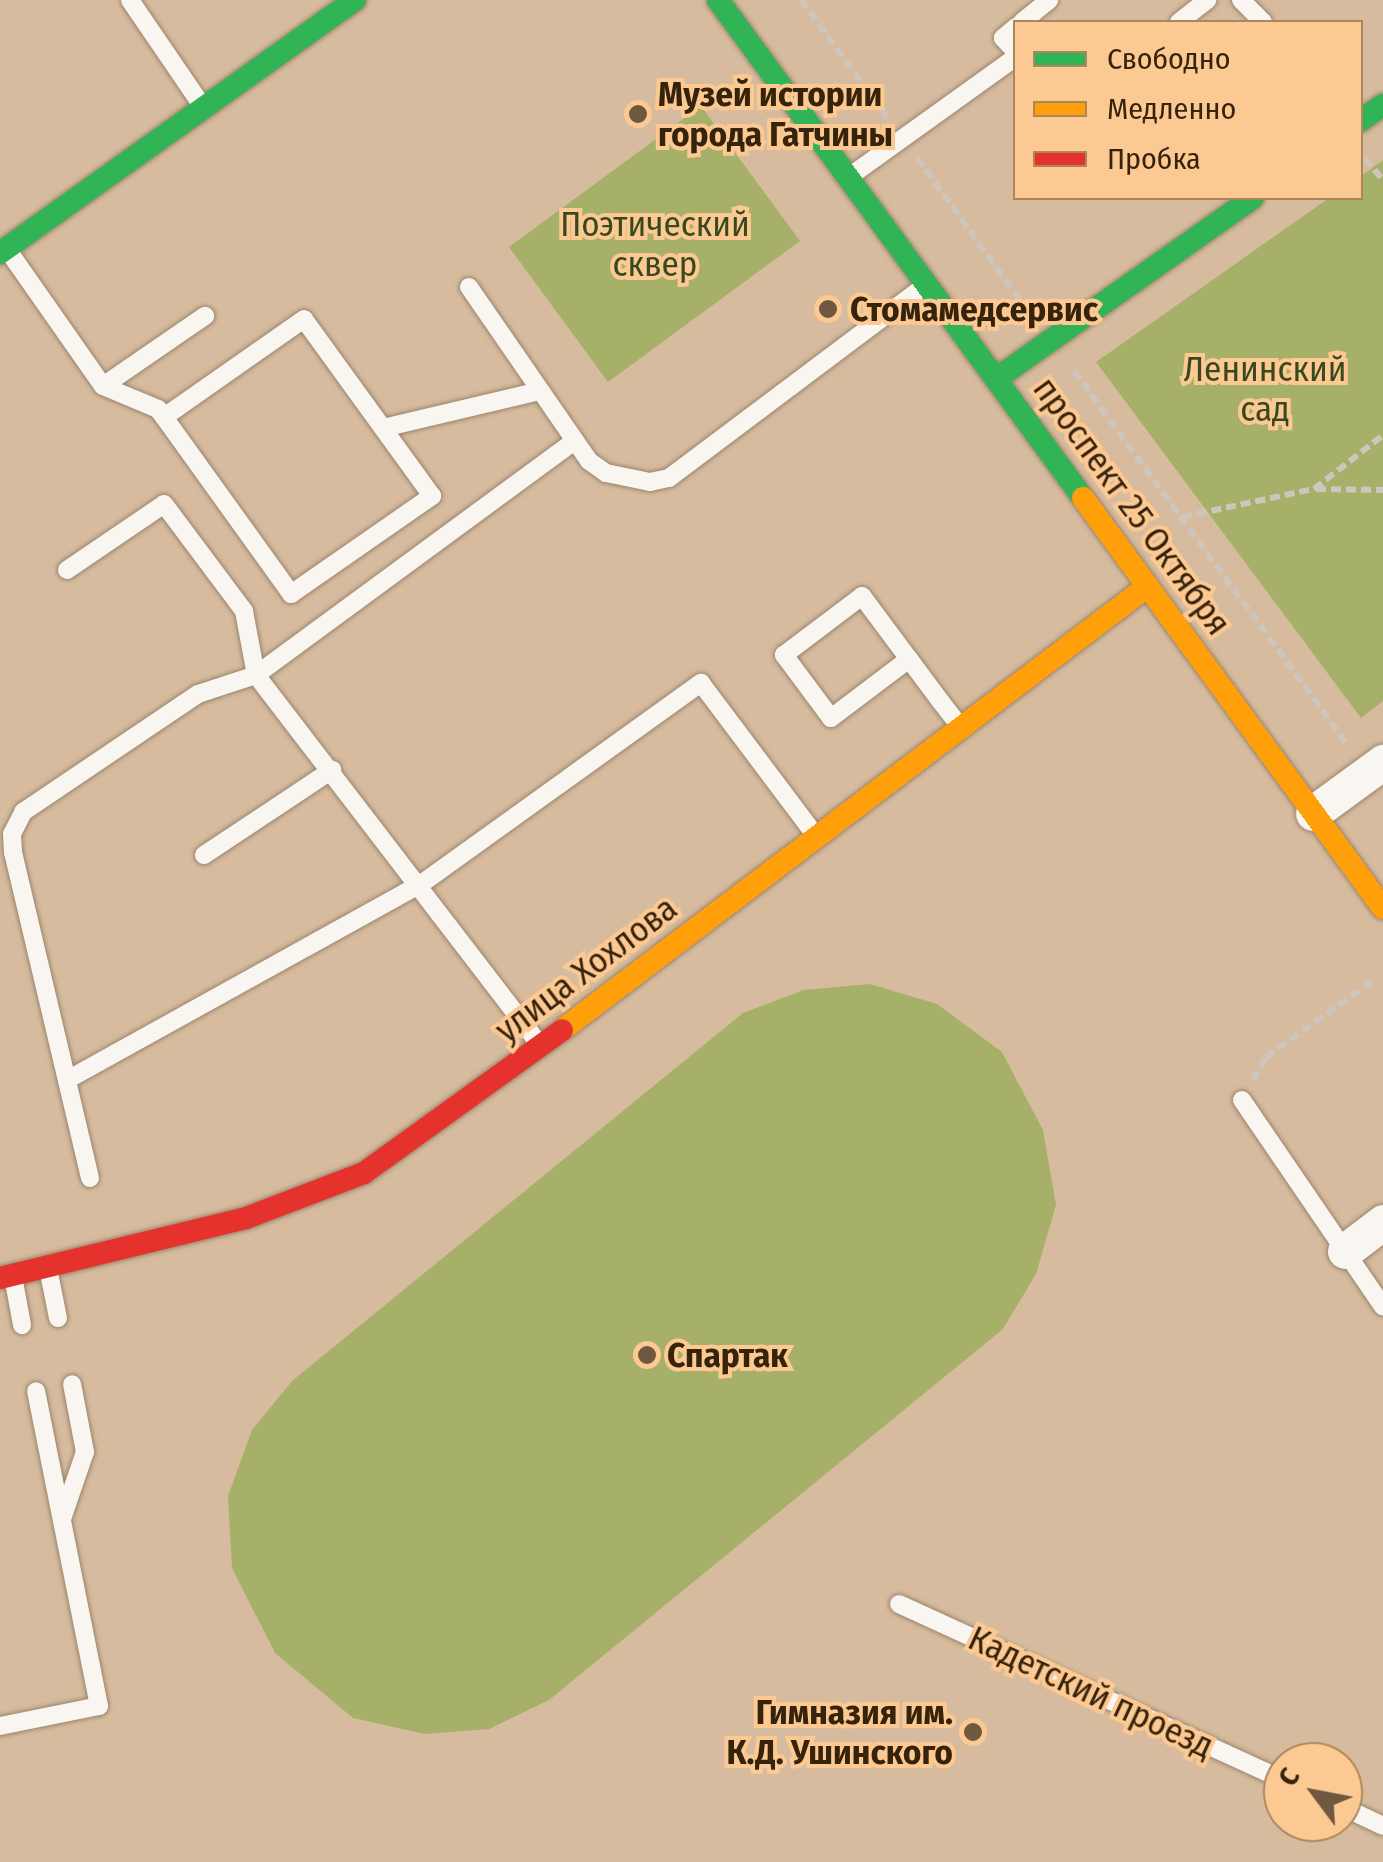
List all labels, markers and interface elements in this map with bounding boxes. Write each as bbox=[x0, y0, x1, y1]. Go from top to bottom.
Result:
legend bbox=[1013, 20, 1363, 200]
text: Свободно bbox=[1107, 41, 1230, 77]
place label: Музей истории города Гатчины bbox=[658, 73, 893, 155]
text: Медленно bbox=[1107, 91, 1236, 127]
marker: Музей истории города Гатчины bbox=[627, 103, 649, 125]
text: Пробка bbox=[1107, 141, 1201, 177]
park label: Поэтический сквер bbox=[560, 203, 750, 285]
place label: Стомамедсервис bbox=[850, 288, 1098, 330]
marker: Стомамедсервис bbox=[815, 296, 841, 322]
park label: Ленинский сад bbox=[1184, 348, 1346, 430]
street label: проспект 25 Октября bbox=[1024, 369, 1240, 643]
street label: улица Хохлова bbox=[487, 887, 685, 1051]
place label: Спартак bbox=[667, 1334, 788, 1376]
marker: Спартак bbox=[636, 1344, 658, 1366]
street label: Кадетский проезд bbox=[962, 1617, 1220, 1767]
place label: Гимназия им. К.Д. Ушинского bbox=[727, 1691, 953, 1773]
marker: Гимназия им. К.Д. Ушинского bbox=[962, 1721, 984, 1743]
north arrow bbox=[1263, 1742, 1363, 1842]
text: С bbox=[1271, 1762, 1307, 1792]

